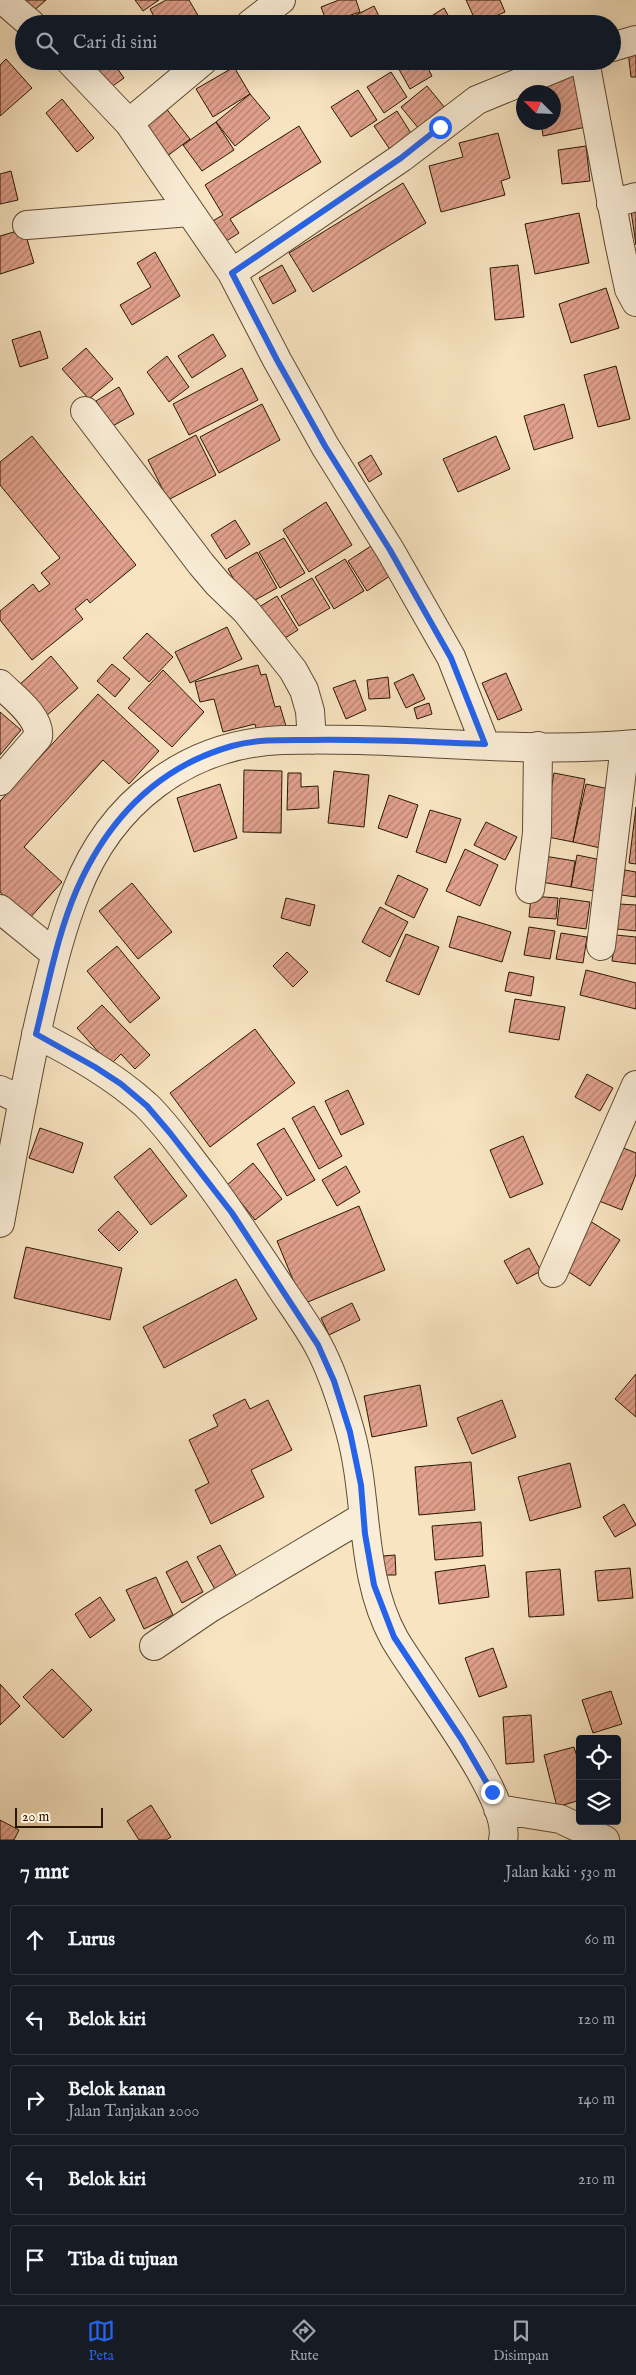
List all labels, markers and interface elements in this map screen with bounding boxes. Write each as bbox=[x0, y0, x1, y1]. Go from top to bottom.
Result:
search box bbox=[15, 15, 621, 70]
icon: search bbox=[33, 29, 61, 57]
text: Cari di sini bbox=[73, 31, 157, 55]
north arrow bbox=[516, 85, 561, 130]
route start bbox=[429, 116, 452, 139]
map controls bbox=[576, 1735, 621, 1825]
button: locate bbox=[576, 1735, 621, 1780]
button: layers bbox=[576, 1780, 621, 1825]
route end bbox=[481, 1781, 504, 1804]
scale bar bbox=[15, 1805, 102, 1828]
text: 20 m bbox=[22, 1808, 49, 1826]
text: 7 mnt bbox=[20, 1859, 69, 1886]
text: Jalan kaki · 530 m bbox=[505, 1863, 616, 1883]
icon: ahead bbox=[21, 1926, 49, 1954]
text: Lurus bbox=[68, 1928, 115, 1952]
text: 60 m bbox=[585, 1930, 615, 1950]
icon: left bbox=[21, 2006, 49, 2034]
text: Belok kiri bbox=[68, 2008, 146, 2032]
text: 120 m bbox=[578, 2010, 615, 2030]
text: Belok kanan bbox=[68, 2078, 166, 2102]
icon: right bbox=[21, 2086, 49, 2114]
text: 140 m bbox=[577, 2090, 615, 2110]
text: Jalan Tanjakan 2000 bbox=[68, 2102, 199, 2122]
icon: left bbox=[21, 2166, 49, 2194]
text: Belok kiri bbox=[68, 2168, 146, 2192]
text: 210 m bbox=[578, 2170, 615, 2190]
icon: arrive bbox=[21, 2246, 49, 2274]
text: Tiba di tujuan bbox=[68, 2248, 178, 2272]
tab: Peta bbox=[87, 2317, 115, 2365]
tab: Rute bbox=[290, 2317, 319, 2365]
tab: Disimpan bbox=[493, 2317, 549, 2365]

